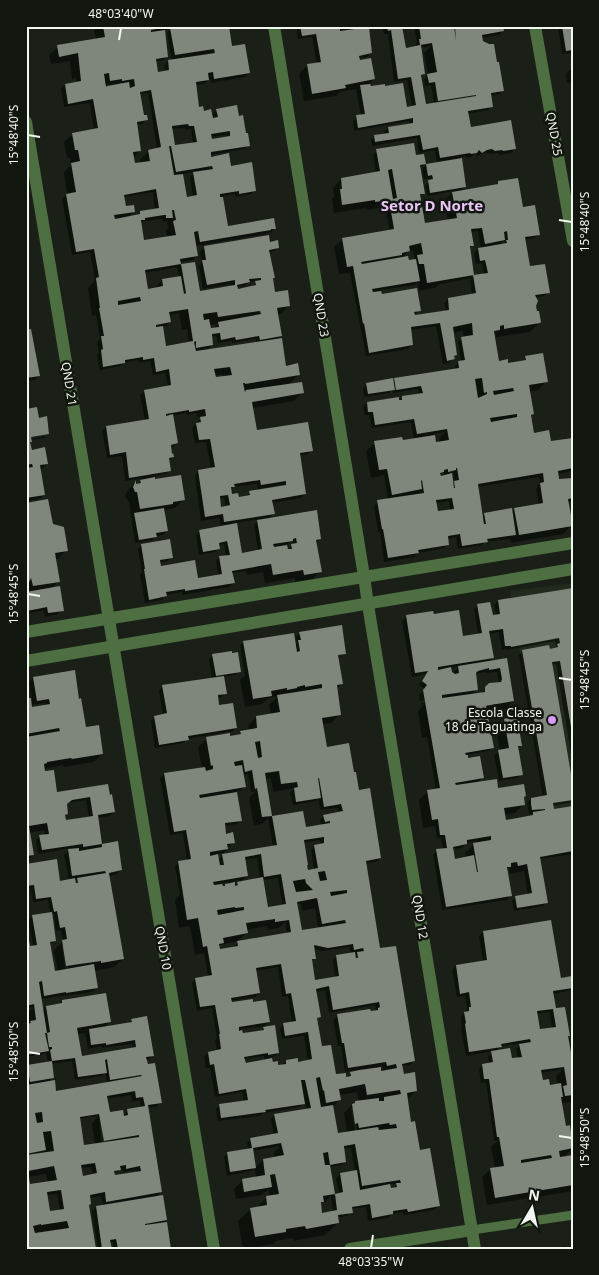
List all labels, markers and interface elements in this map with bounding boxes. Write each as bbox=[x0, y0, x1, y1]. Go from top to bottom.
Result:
text: 48°03'40"W bbox=[88, 5, 154, 22]
text: 15°48'40"S bbox=[5, 104, 22, 165]
street label: QND 25 bbox=[542, 111, 567, 157]
text: 15°48'40"S bbox=[576, 191, 593, 252]
district label: Setor D Norte bbox=[381, 195, 483, 215]
street label: QND 23 bbox=[310, 292, 333, 338]
street label: QND 21 bbox=[58, 361, 81, 407]
text: 15°48'45"S bbox=[5, 563, 22, 624]
text: 15°48'45"S bbox=[576, 649, 593, 710]
place label: Escola Classe 18 de Taguatinga bbox=[445, 704, 542, 735]
marker: Escola Classe 18 de Taguatinga bbox=[546, 714, 558, 726]
street label: QND 12 bbox=[409, 894, 432, 940]
street label: QND 10 bbox=[151, 925, 176, 971]
text: 15°48'50"S bbox=[5, 1021, 22, 1082]
text: 15°48'50"S bbox=[576, 1107, 593, 1168]
north arrow bbox=[506, 1182, 556, 1232]
text: N bbox=[527, 1184, 541, 1205]
text: 48°03'35"W bbox=[338, 1253, 404, 1270]

